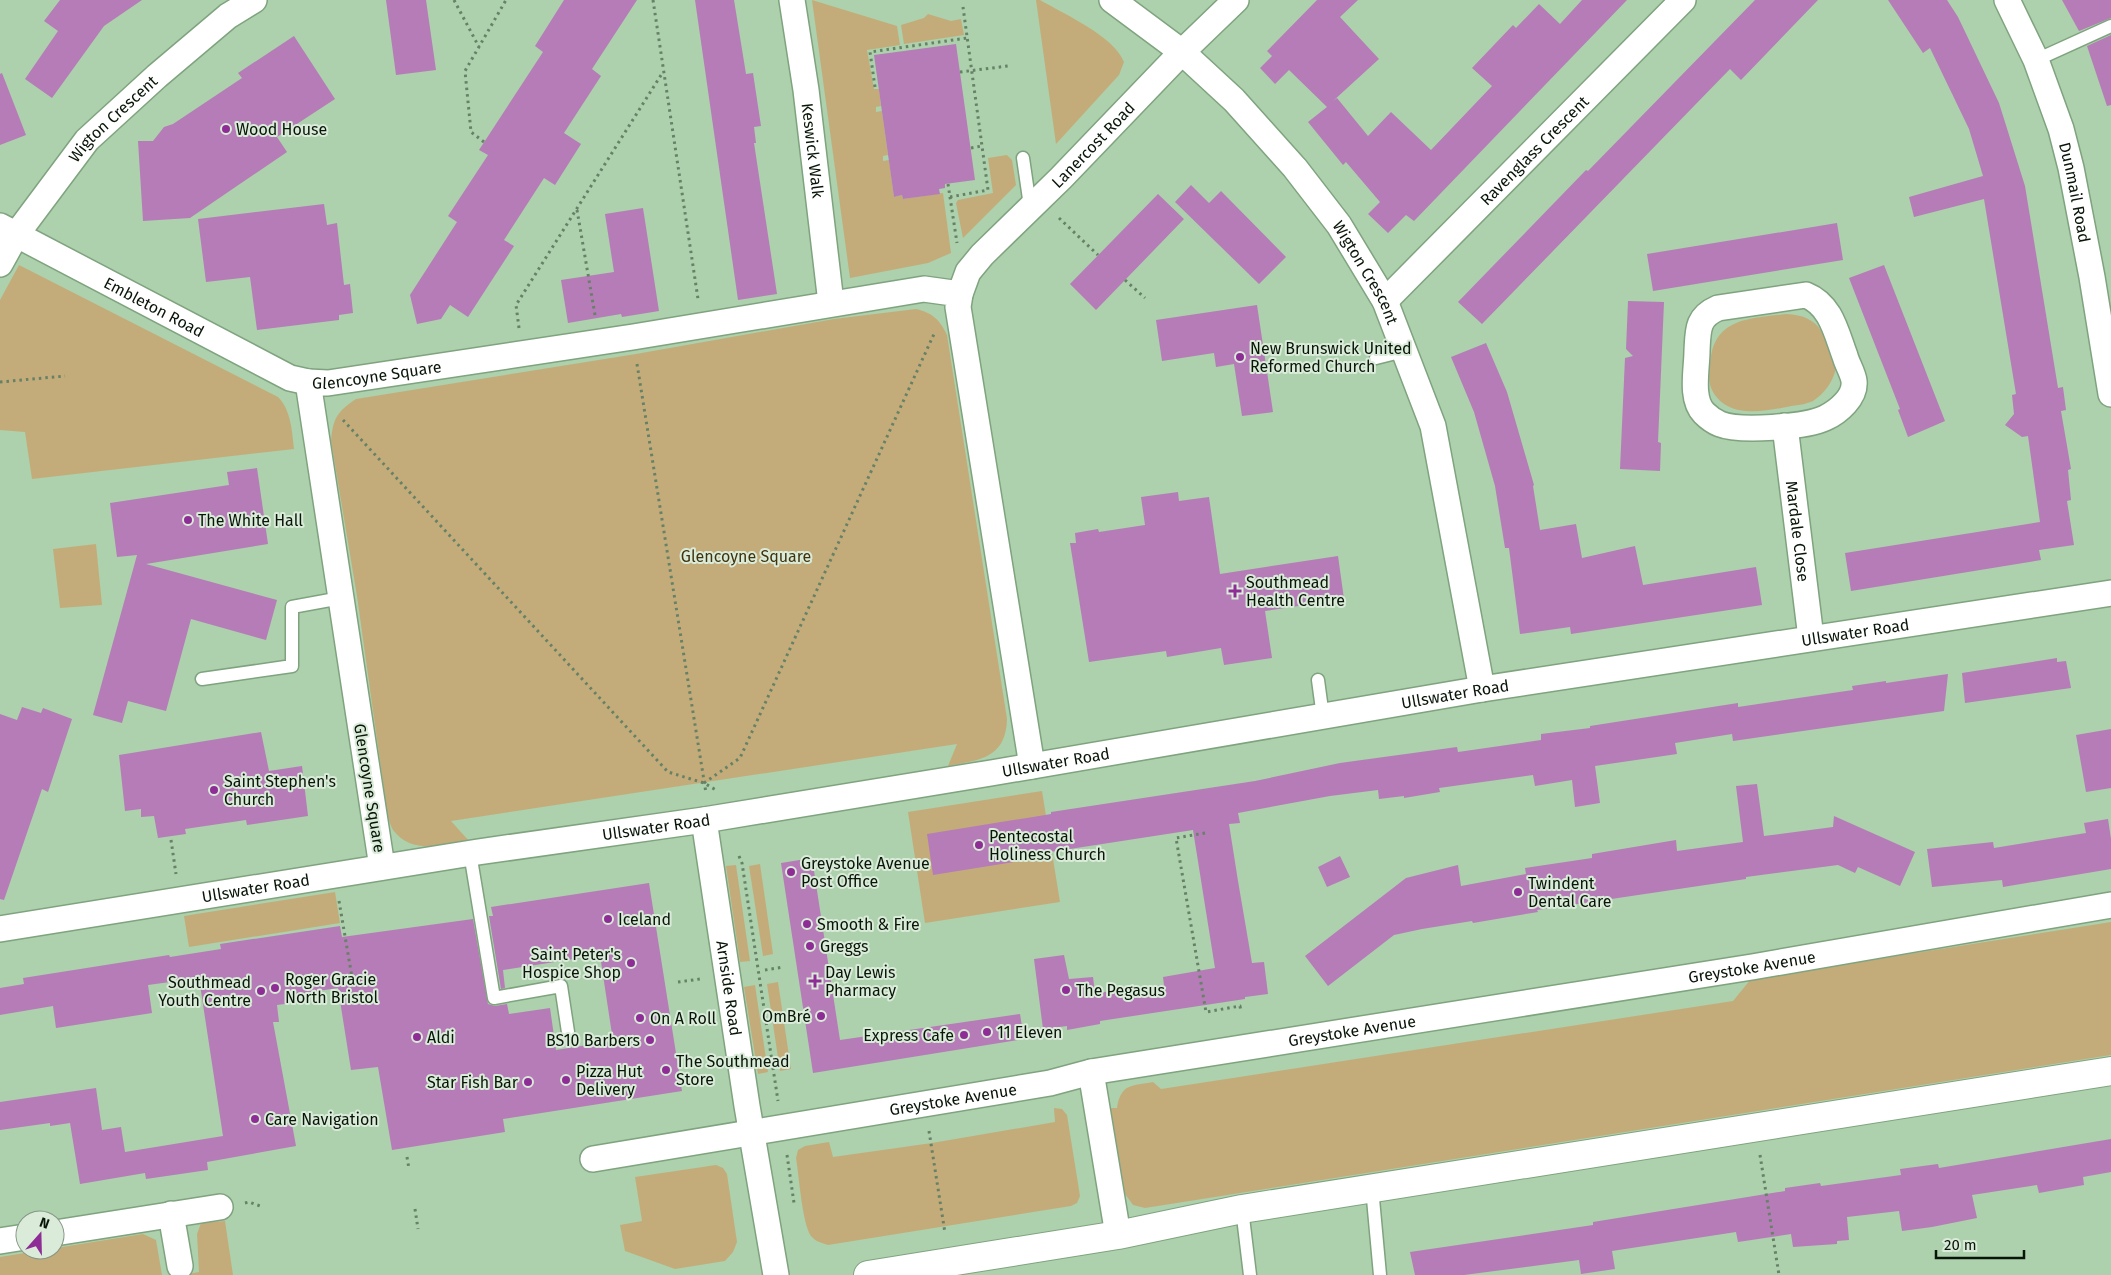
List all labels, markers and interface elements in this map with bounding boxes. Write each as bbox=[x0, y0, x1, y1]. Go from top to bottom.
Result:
street label: Wigton Crescent bbox=[65, 71, 161, 166]
street label: Ravenglass Crescent bbox=[1476, 92, 1593, 209]
street label: Lanercost Road bbox=[1048, 98, 1139, 192]
street label: Keswick Walk bbox=[798, 102, 828, 200]
place label: Wood House bbox=[236, 120, 327, 139]
marker: Wood House bbox=[220, 123, 232, 135]
street label: Dunmail Road bbox=[2055, 140, 2094, 244]
street label: Wigton Crescent bbox=[1329, 217, 1402, 327]
street label: Embleton Road bbox=[101, 273, 207, 341]
place label: New Brunswick United Reformed Church bbox=[1250, 339, 1412, 376]
marker: New Brunswick United Reformed Church bbox=[1234, 351, 1246, 363]
street label: Glencoyne Square bbox=[312, 357, 443, 393]
street label: Mardale Close bbox=[1782, 480, 1813, 583]
place label: The White Hall bbox=[198, 511, 303, 530]
marker: The White Hall bbox=[182, 514, 194, 526]
park label: Glencoyne Square bbox=[681, 547, 811, 566]
place label: Southmead Health Centre bbox=[1246, 573, 1345, 610]
marker: Southmead Health Centre bbox=[1228, 584, 1242, 598]
street label: Ullswater Road bbox=[1800, 615, 1911, 650]
street label: Ullswater Road bbox=[1400, 676, 1510, 713]
street label: Glencoyne Square bbox=[350, 722, 389, 854]
street label: Ullswater Road bbox=[1001, 744, 1111, 781]
place label: Saint Stephen's Church bbox=[224, 772, 336, 809]
marker: Saint Stephen's Church bbox=[208, 784, 220, 796]
street label: Ullswater Road bbox=[601, 810, 712, 844]
place label: Pentecostal Holiness Church bbox=[989, 827, 1106, 864]
marker: Pentecostal Holiness Church bbox=[973, 839, 985, 851]
place label: Greystoke Avenue Post Office bbox=[801, 854, 930, 891]
marker: Greystoke Avenue Post Office bbox=[785, 866, 797, 878]
street label: Ullswater Road bbox=[200, 870, 311, 906]
place label: Twindent Dental Care bbox=[1528, 874, 1611, 911]
marker: Twindent Dental Care bbox=[1512, 886, 1524, 898]
place label: Iceland bbox=[618, 910, 671, 929]
marker: Iceland bbox=[602, 913, 614, 925]
place label: Smooth & Fire bbox=[817, 915, 920, 934]
marker: Smooth & Fire bbox=[801, 918, 813, 930]
place label: Greggs bbox=[820, 937, 869, 956]
street label: Arnside Road bbox=[712, 939, 745, 1037]
marker: Greggs bbox=[804, 940, 816, 952]
place label: Saint Peter's Hospice Shop bbox=[522, 945, 621, 982]
street label: Greystoke Avenue bbox=[1687, 947, 1817, 987]
marker: Saint Peter's Hospice Shop bbox=[625, 957, 637, 969]
place label: Day Lewis Pharmacy bbox=[825, 963, 896, 1000]
place label: Roger Gracie North Bristol bbox=[285, 970, 379, 1007]
place label: Southmead Youth Centre bbox=[158, 973, 251, 1010]
marker: Day Lewis Pharmacy bbox=[809, 975, 821, 987]
place label: The Pegasus bbox=[1076, 981, 1165, 1000]
marker: Roger Gracie North Bristol bbox=[269, 982, 281, 994]
marker: The Pegasus bbox=[1060, 984, 1072, 996]
marker: Southmead Youth Centre bbox=[255, 985, 267, 997]
place label: OmBré bbox=[762, 1007, 811, 1026]
place label: On A Roll bbox=[650, 1009, 717, 1028]
marker: OmBré bbox=[815, 1010, 827, 1022]
marker: On A Roll bbox=[634, 1012, 646, 1024]
street label: Greystoke Avenue bbox=[1287, 1012, 1417, 1051]
place label: 11 Eleven bbox=[997, 1023, 1063, 1042]
place label: Express Cafe bbox=[863, 1026, 954, 1045]
marker: 11 Eleven bbox=[981, 1026, 993, 1038]
place label: Aldi bbox=[427, 1028, 455, 1047]
marker: Express Cafe bbox=[958, 1029, 970, 1041]
marker: Aldi bbox=[411, 1031, 423, 1043]
place label: BS10 Barbers bbox=[546, 1031, 640, 1050]
marker: BS10 Barbers bbox=[644, 1034, 656, 1046]
place label: The Southmead Store bbox=[676, 1052, 790, 1089]
place label: Pizza Hut Delivery bbox=[576, 1062, 643, 1099]
marker: The Southmead Store bbox=[660, 1064, 672, 1076]
place label: Star Fish Bar bbox=[427, 1073, 519, 1092]
marker: Pizza Hut Delivery bbox=[560, 1074, 572, 1086]
marker: Star Fish Bar bbox=[522, 1076, 534, 1088]
street label: Greystoke Avenue bbox=[888, 1080, 1018, 1120]
place label: Care Navigation bbox=[265, 1110, 379, 1129]
marker: Care Navigation bbox=[249, 1113, 261, 1125]
north arrow bbox=[15, 1210, 65, 1260]
text: N bbox=[37, 1214, 52, 1233]
scale bar bbox=[1936, 1228, 2024, 1260]
text: 20 m bbox=[1944, 1236, 1977, 1254]

